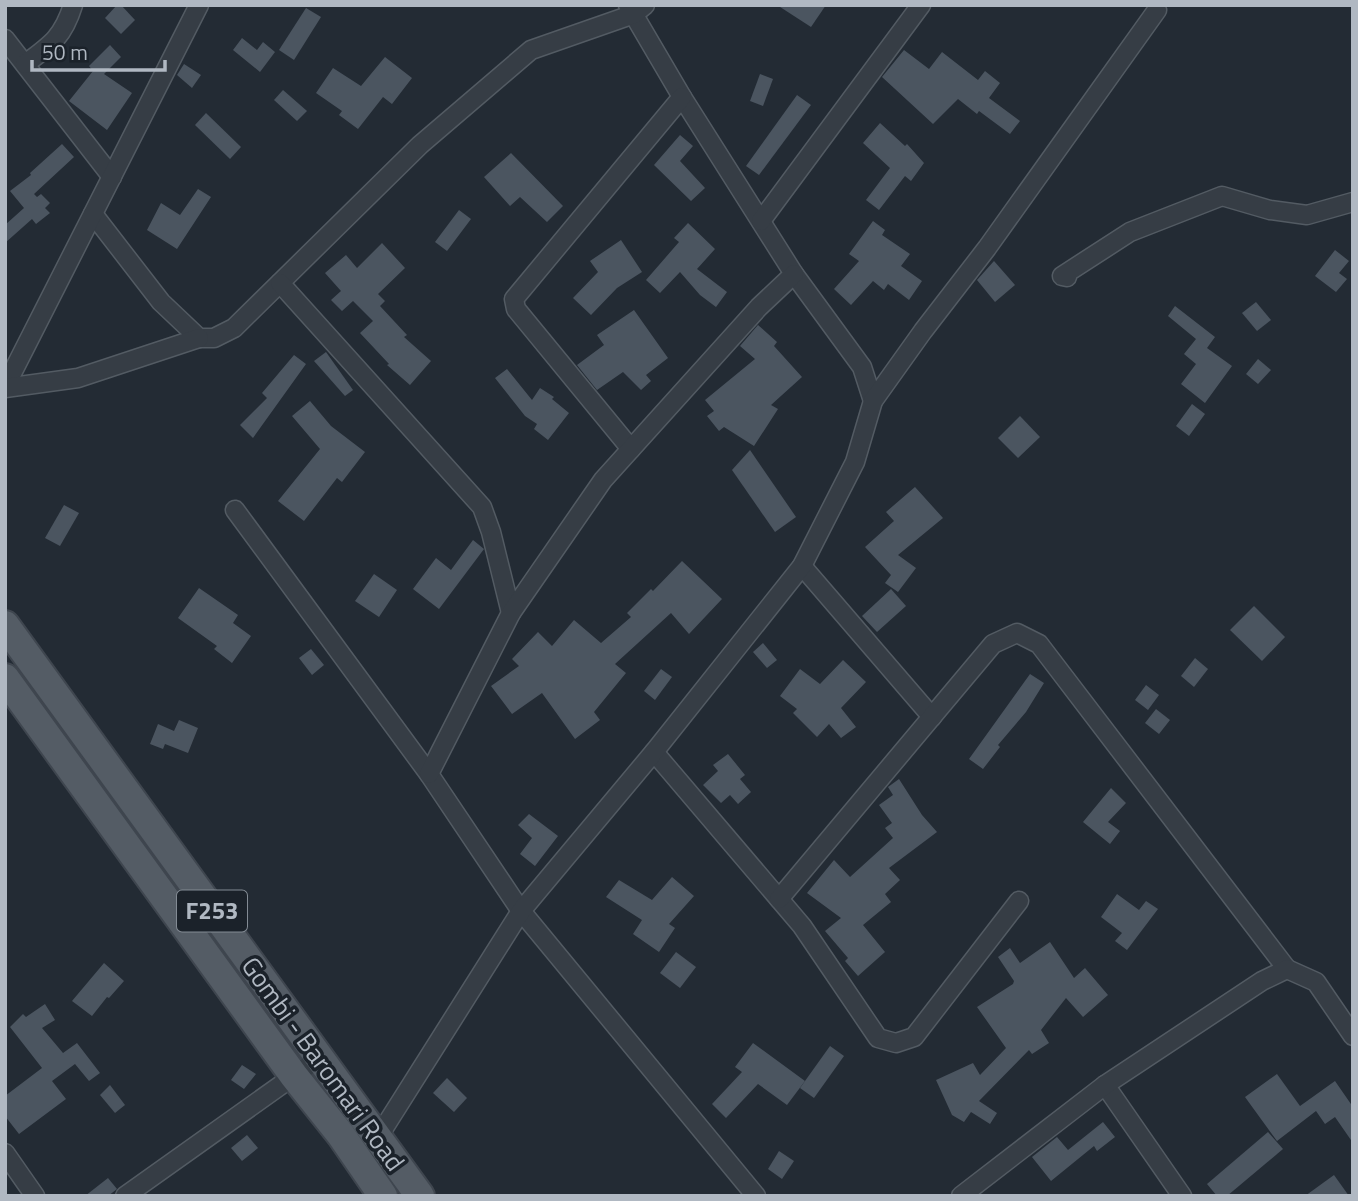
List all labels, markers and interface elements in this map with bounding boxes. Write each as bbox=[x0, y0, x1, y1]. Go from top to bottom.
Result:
scale bar bbox=[32, 28, 164, 72]
text: 50 m bbox=[42, 36, 88, 68]
road number: F253 bbox=[177, 890, 247, 931]
street label: Gombi - Baromari Road bbox=[232, 948, 415, 1179]

